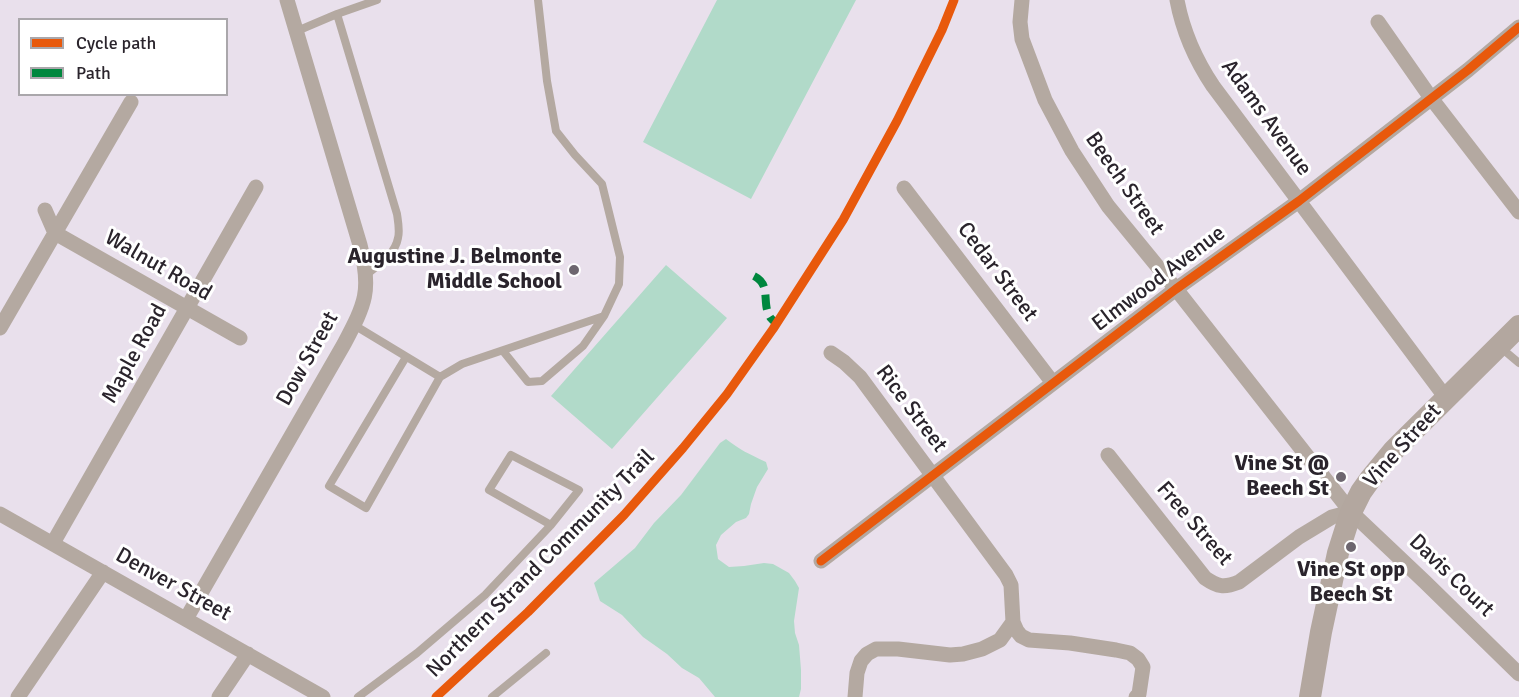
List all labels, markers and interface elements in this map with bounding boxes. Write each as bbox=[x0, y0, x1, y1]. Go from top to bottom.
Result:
legend bbox=[18, 18, 228, 96]
text: Cycle path bbox=[76, 32, 156, 54]
street label: Adams Avenue bbox=[1215, 55, 1317, 181]
text: Path bbox=[76, 62, 111, 84]
street label: Beech Street bbox=[1079, 127, 1169, 241]
street label: Cedar Street bbox=[951, 217, 1043, 327]
street label: Elmwood Avenue bbox=[1087, 220, 1231, 338]
street label: Walnut Road bbox=[100, 225, 216, 307]
place label: Augustine J. Belmonte Middle School bbox=[347, 244, 562, 296]
marker: Augustine J. Belmonte Middle School bbox=[567, 263, 581, 277]
street label: Maple Road bbox=[97, 300, 173, 408]
street label: Dow Street bbox=[271, 307, 345, 411]
street label: Rice Street bbox=[870, 360, 952, 458]
street label: Vine Street bbox=[1358, 399, 1448, 493]
street label: Northern Strand Community Trail bbox=[421, 444, 661, 684]
place label: Vine St @ Beech St bbox=[1234, 451, 1329, 502]
marker: Vine St @ Beech St bbox=[1334, 470, 1348, 484]
street label: Free Street bbox=[1150, 477, 1238, 571]
street label: Davis Court bbox=[1403, 529, 1499, 623]
marker: Vine St opp Beech St bbox=[1344, 540, 1358, 554]
street label: Denver Street bbox=[111, 542, 235, 628]
place label: Vine St opp Beech St bbox=[1297, 557, 1405, 608]

